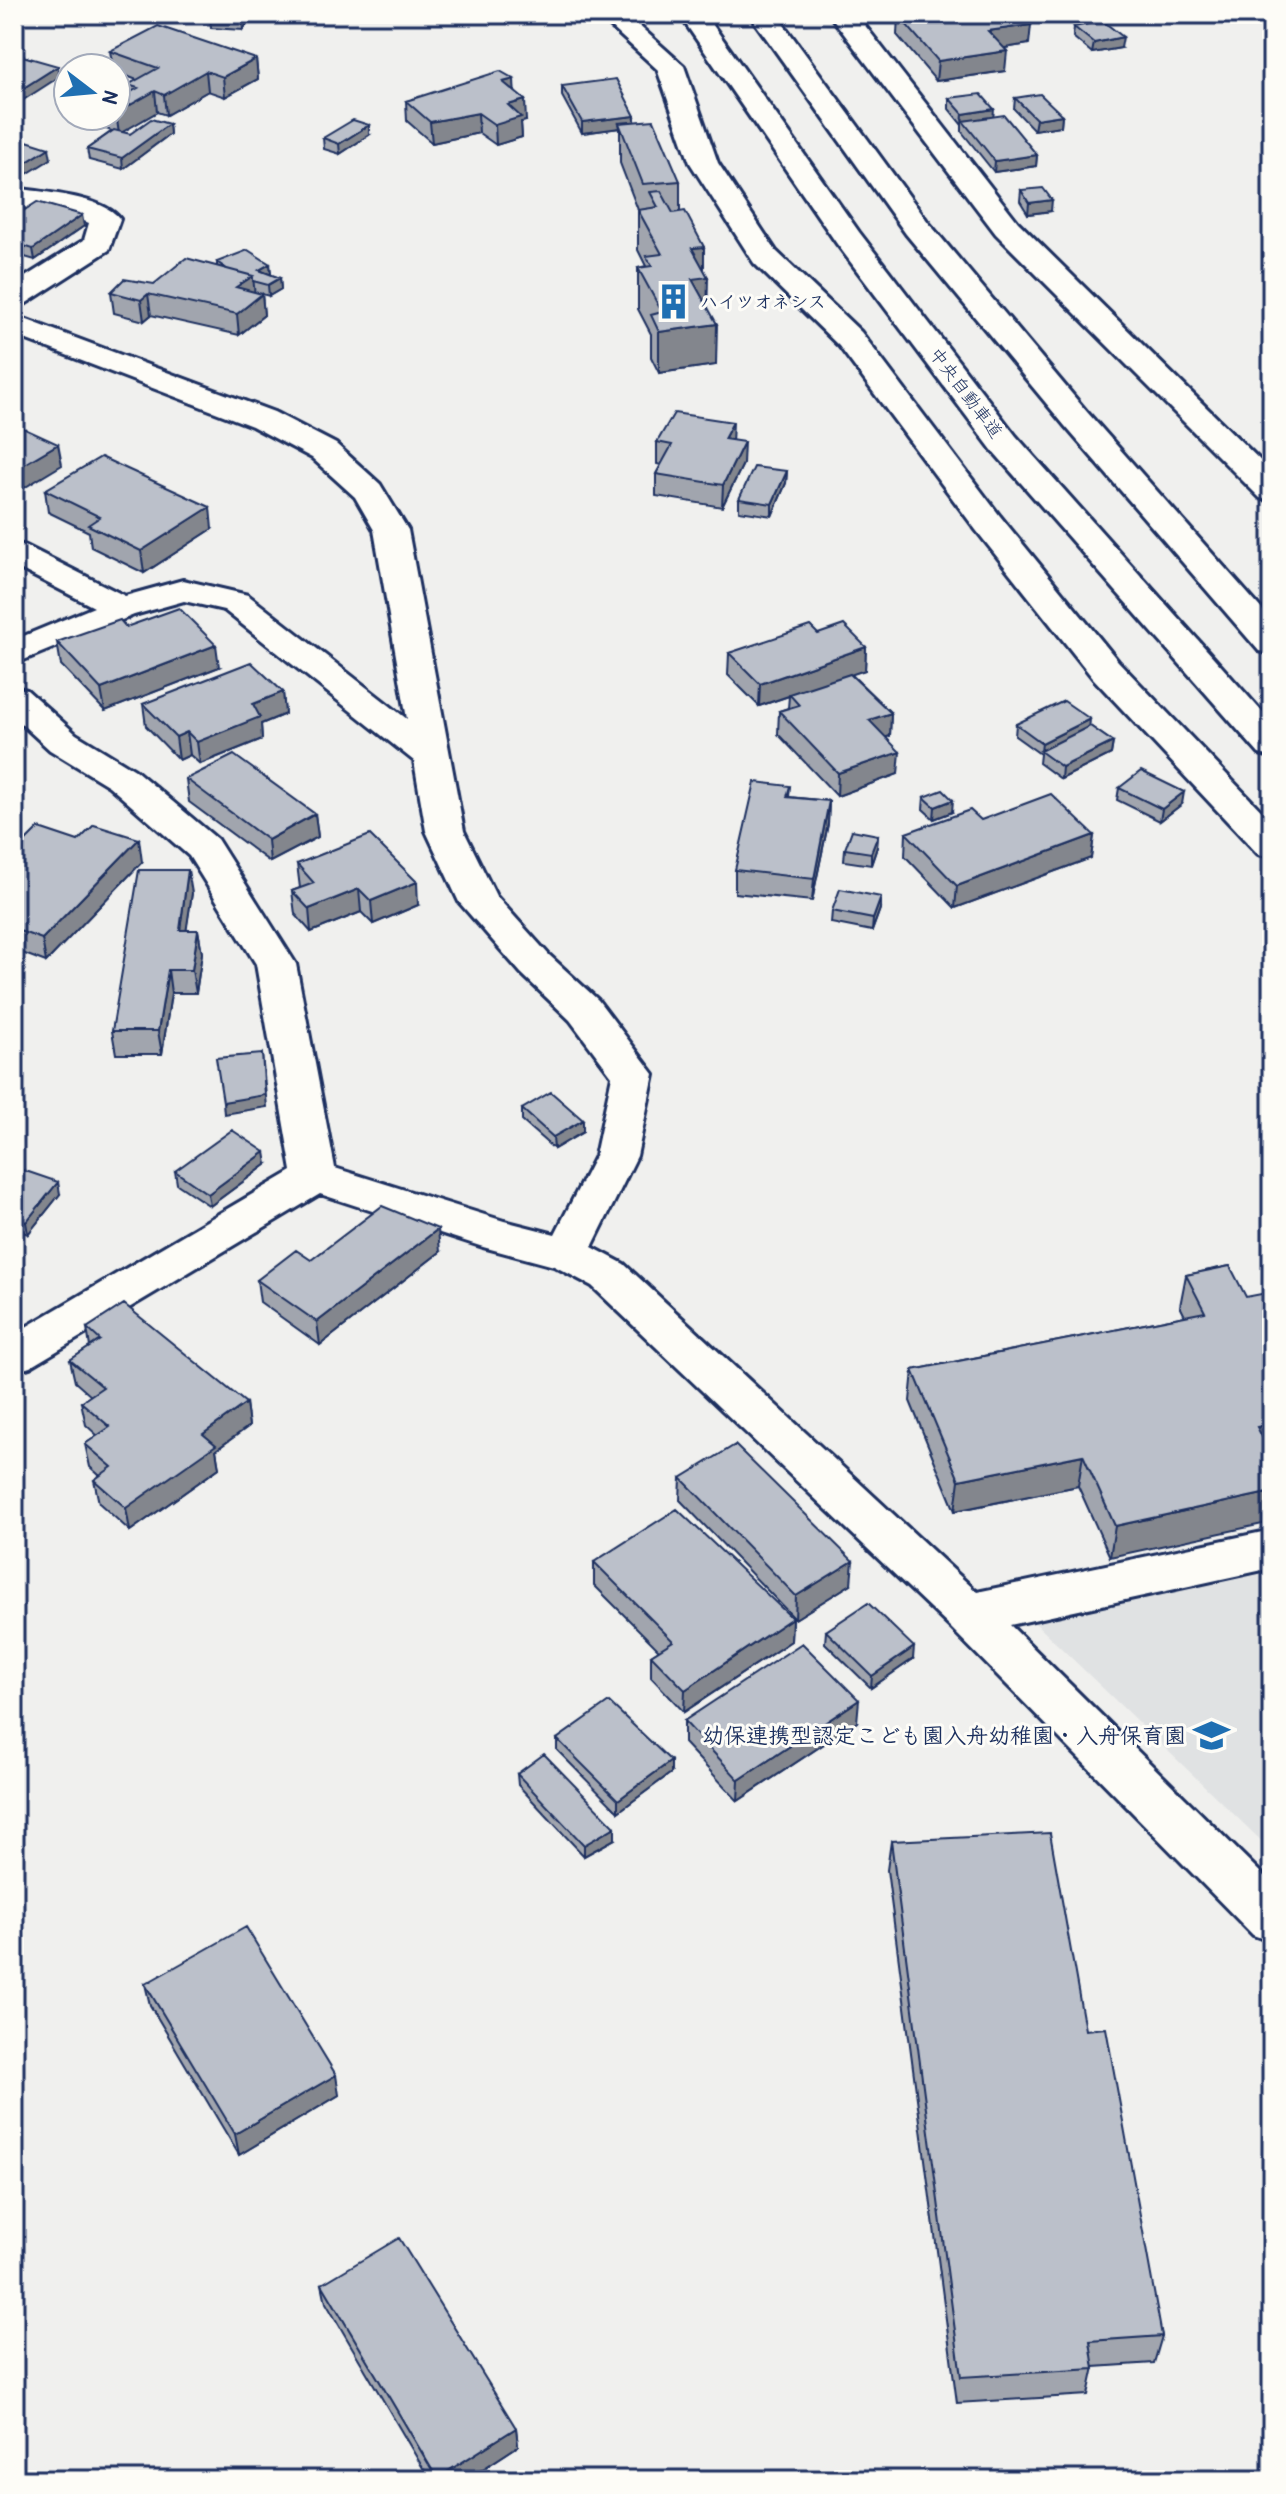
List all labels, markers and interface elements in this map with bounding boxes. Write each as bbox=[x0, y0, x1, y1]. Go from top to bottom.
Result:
north arrow bbox=[52, 52, 132, 132]
text: N bbox=[95, 88, 127, 108]
building icon: ハイツオネシス bbox=[655, 283, 693, 321]
place label: ハイツオネシス bbox=[700, 289, 826, 314]
street label: 中央自動車道 bbox=[924, 342, 1009, 443]
school or university icon: 幼保連携型認定こども園入舟幼稚園・入舟保育園 bbox=[1193, 1716, 1231, 1754]
place label: 幼保連携型認定こども園入舟幼稚園・入舟保育園 bbox=[702, 1720, 1186, 1750]

